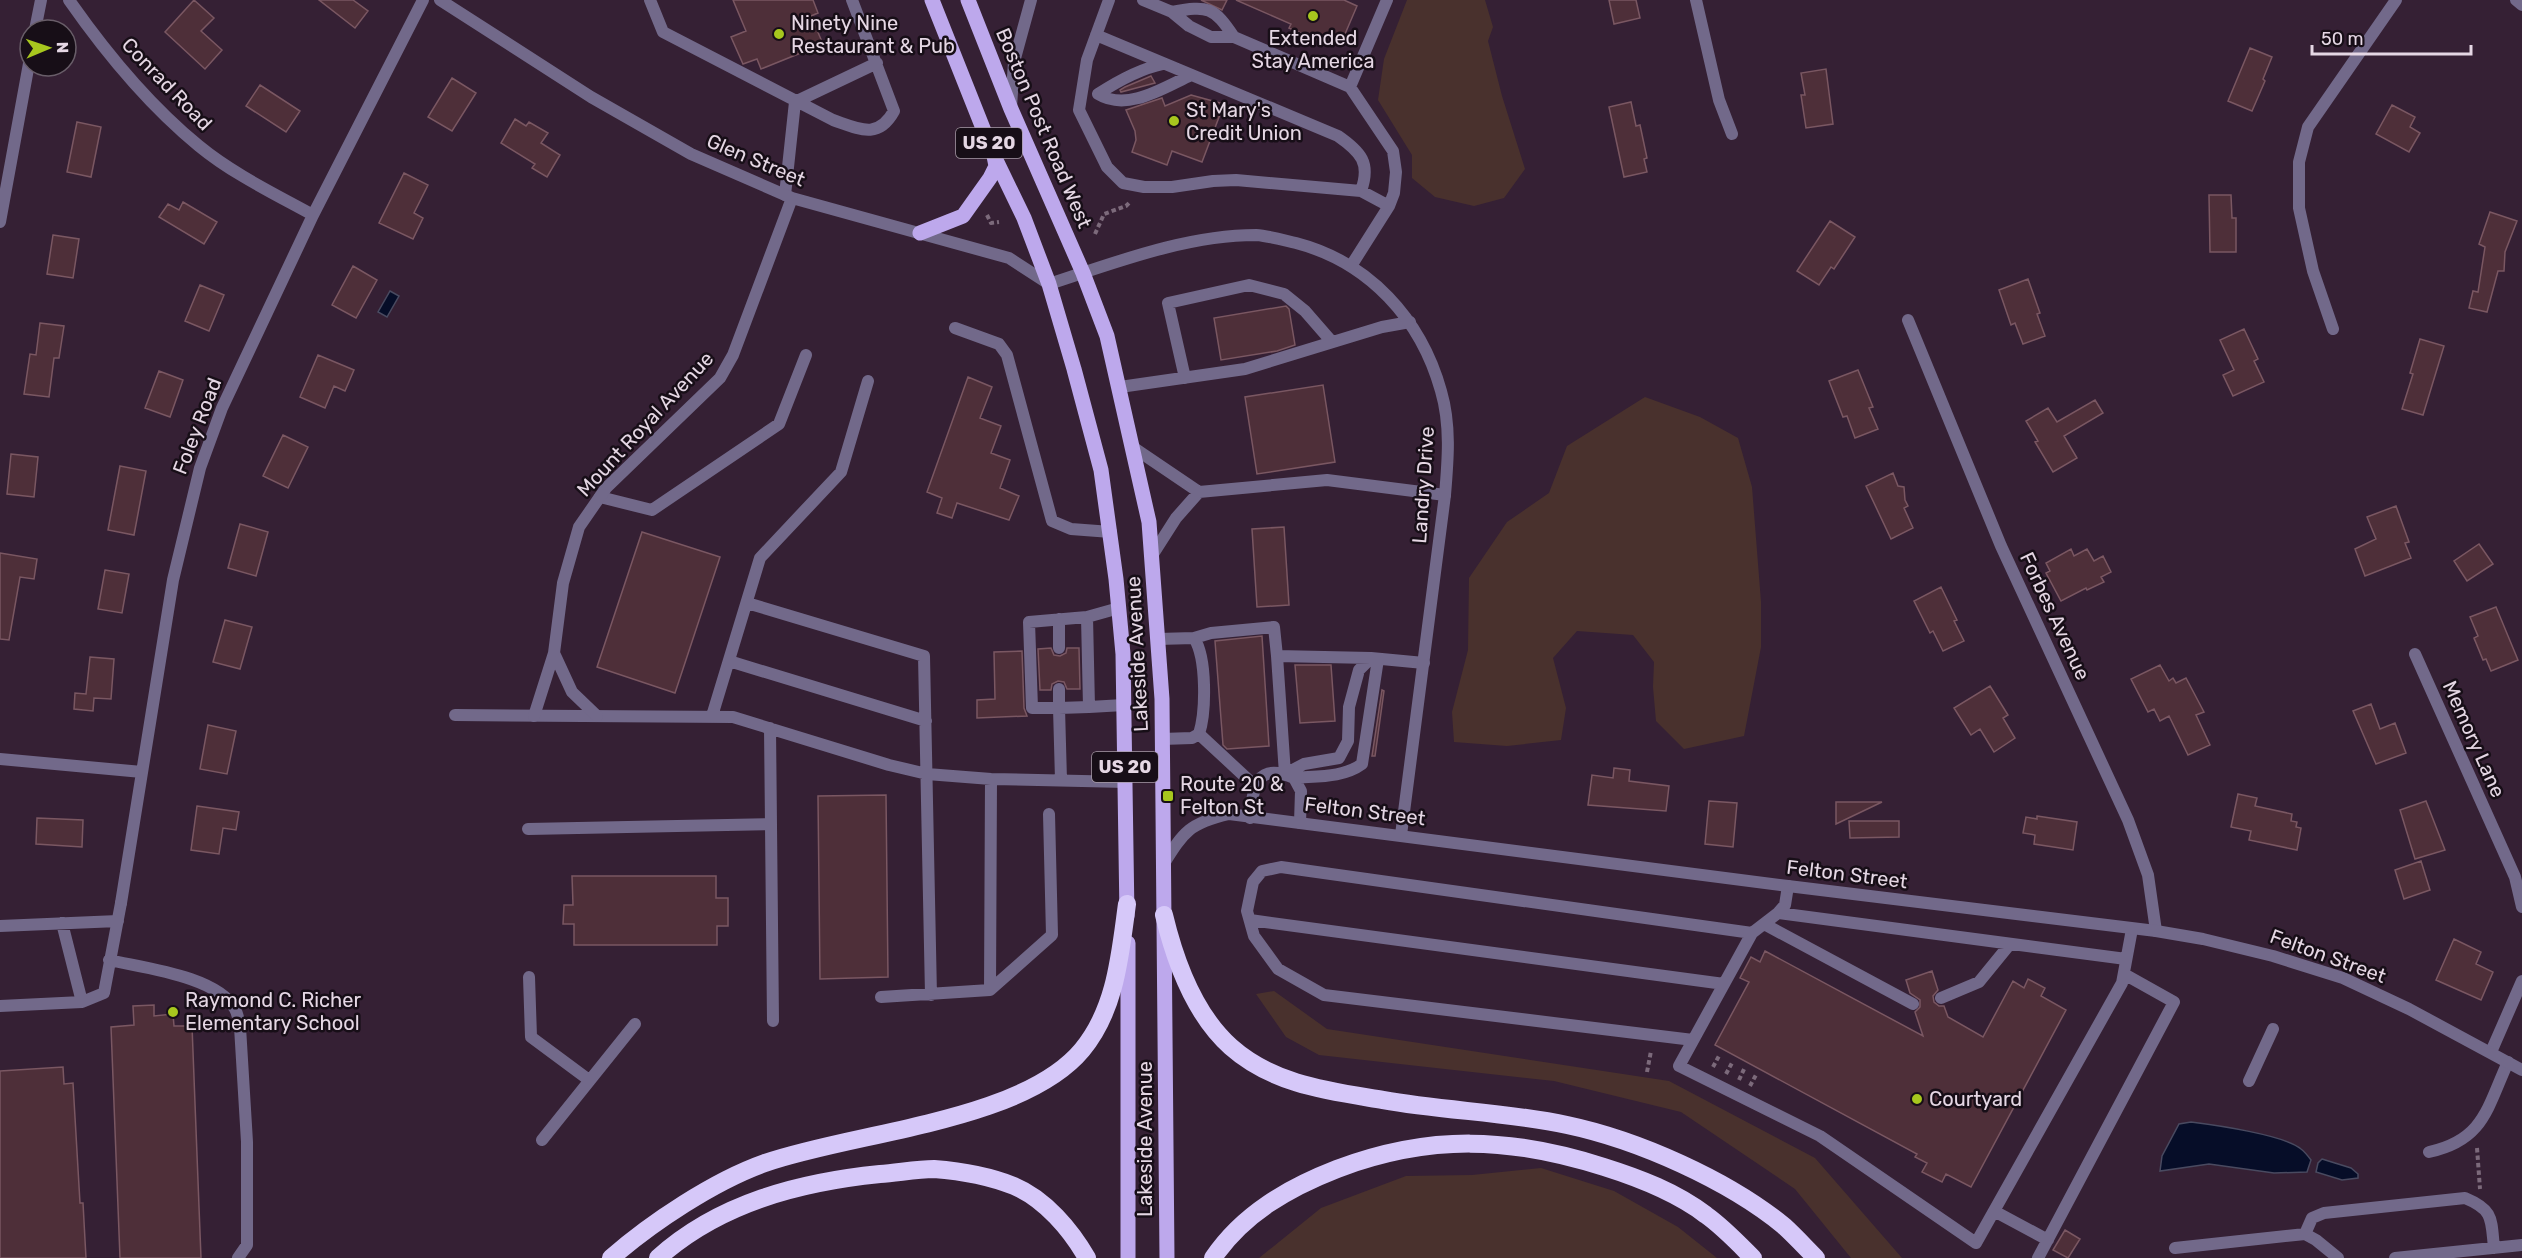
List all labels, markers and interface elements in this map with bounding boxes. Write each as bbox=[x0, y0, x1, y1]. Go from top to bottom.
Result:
marker: Extended Stay America bbox=[1306, 9, 1320, 23]
place label: Ninety Nine Restaurant & Pub bbox=[791, 11, 955, 58]
north arrow bbox=[18, 18, 78, 78]
scale bar bbox=[2312, 18, 2471, 56]
street label: Boston Post Road West bbox=[991, 24, 1097, 232]
place label: Extended Stay America bbox=[1252, 26, 1374, 73]
marker: Ninety Nine Restaurant & Pub bbox=[772, 27, 786, 41]
text: 50 m bbox=[2321, 28, 2364, 50]
street label: Conrad Road bbox=[117, 33, 217, 135]
text: N bbox=[53, 41, 72, 54]
place label: St Mary's Credit Union bbox=[1186, 98, 1302, 145]
marker: St Mary's Credit Union bbox=[1167, 114, 1181, 128]
road number: US 20 bbox=[956, 128, 1022, 158]
street label: Glen Street bbox=[703, 129, 809, 192]
street label: Mount Royal Avenue bbox=[572, 347, 718, 501]
street label: Foley Road bbox=[168, 374, 226, 478]
street label: Landry Drive bbox=[1407, 426, 1439, 544]
street label: Forbes Avenue bbox=[2015, 548, 2095, 684]
street label: Lakeside Avenue bbox=[1121, 576, 1153, 732]
street label: Memory Lane bbox=[2438, 677, 2510, 801]
road number: US 20 bbox=[1092, 752, 1158, 782]
place label: Route 20 & Felton St bbox=[1180, 772, 1284, 819]
marker: Route 20 & Felton St bbox=[1161, 789, 1175, 803]
street label: Felton Street bbox=[1303, 792, 1427, 830]
street label: Felton Street bbox=[1785, 855, 1909, 893]
street label: Felton Street bbox=[2267, 924, 2389, 988]
place label: Raymond C. Richer Elementary School bbox=[185, 988, 361, 1035]
marker: Raymond C. Richer Elementary School bbox=[166, 1005, 180, 1019]
street label: Lakeside Avenue bbox=[1133, 1061, 1157, 1217]
place label: Courtyard bbox=[1929, 1087, 2022, 1111]
marker: Courtyard bbox=[1910, 1092, 1924, 1106]

